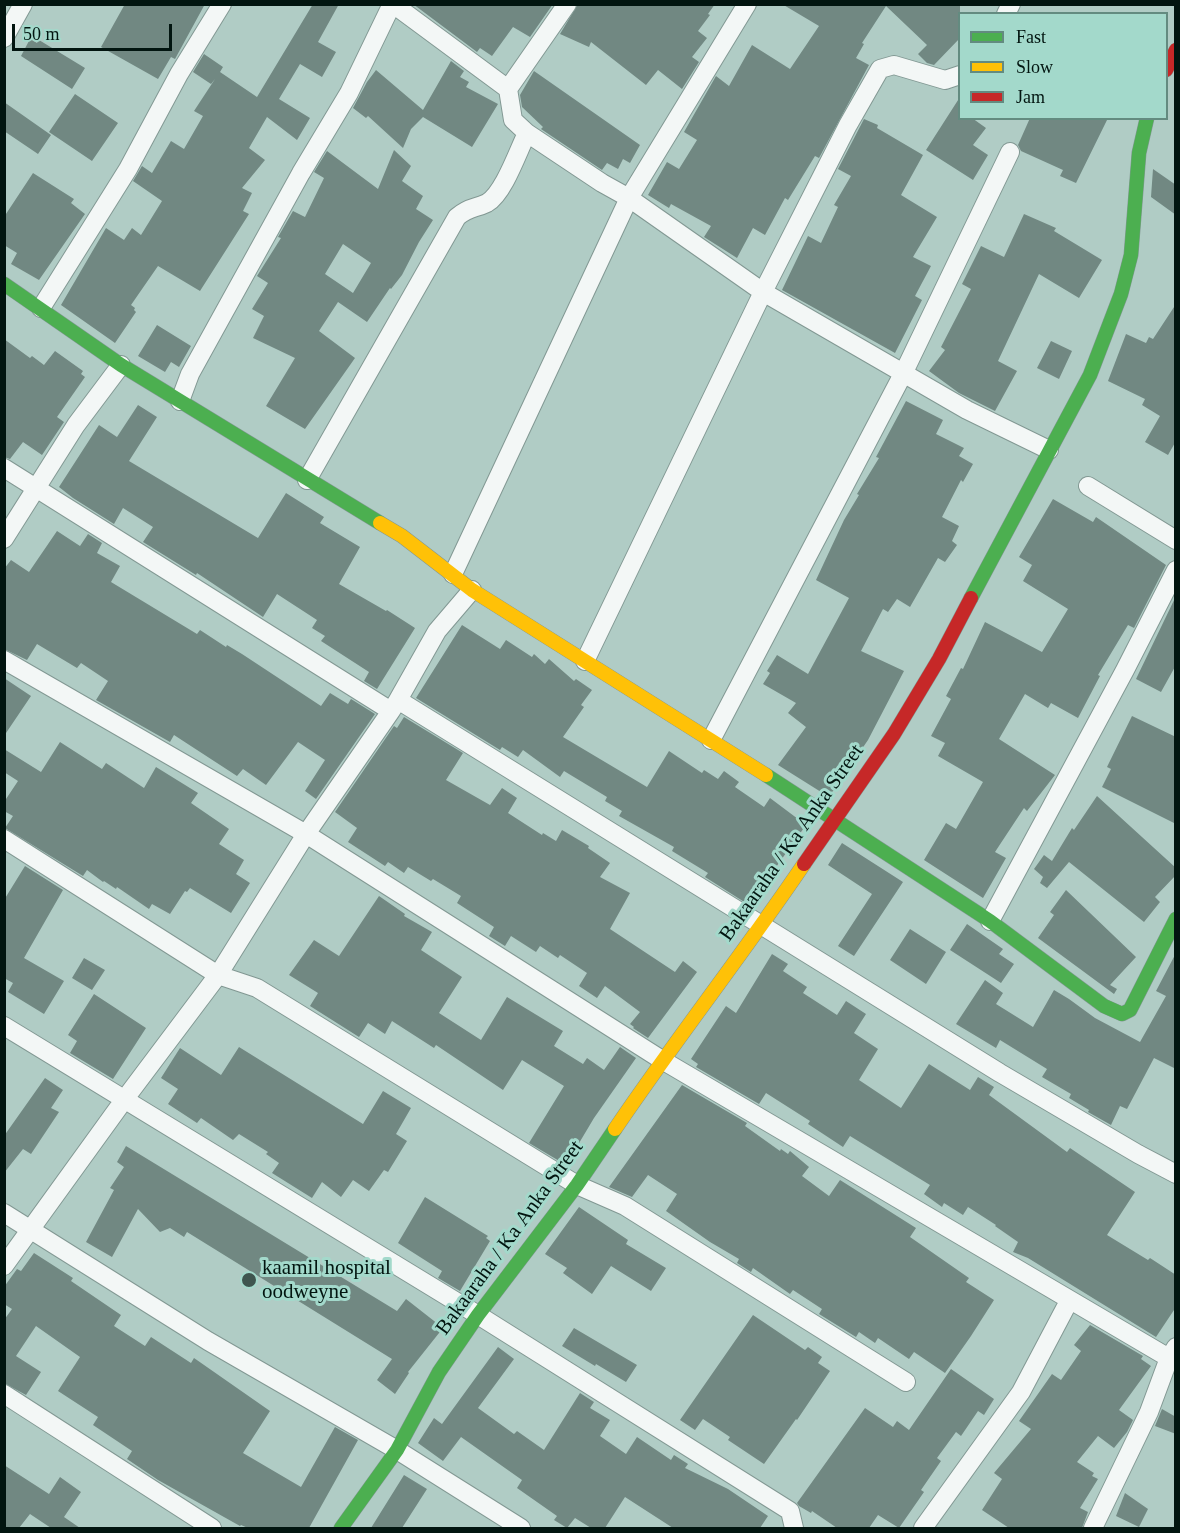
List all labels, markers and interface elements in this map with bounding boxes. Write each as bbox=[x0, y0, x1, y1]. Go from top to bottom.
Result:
scale bar bbox=[15, 12, 176, 50]
legend bbox=[958, 12, 1168, 120]
text: 50 m bbox=[23, 24, 60, 44]
text: Fast bbox=[1016, 27, 1046, 47]
text: Slow bbox=[1016, 57, 1053, 77]
text: Jam bbox=[1016, 87, 1045, 107]
street label: Bakaaraha / Ka Anka Street bbox=[714, 740, 870, 946]
street label: Bakaaraha / Ka Anka Street bbox=[431, 1136, 589, 1340]
place label: kaamil hospital oodweyne bbox=[262, 1255, 391, 1305]
marker: kaamil hospital oodweyne bbox=[240, 1271, 258, 1289]

